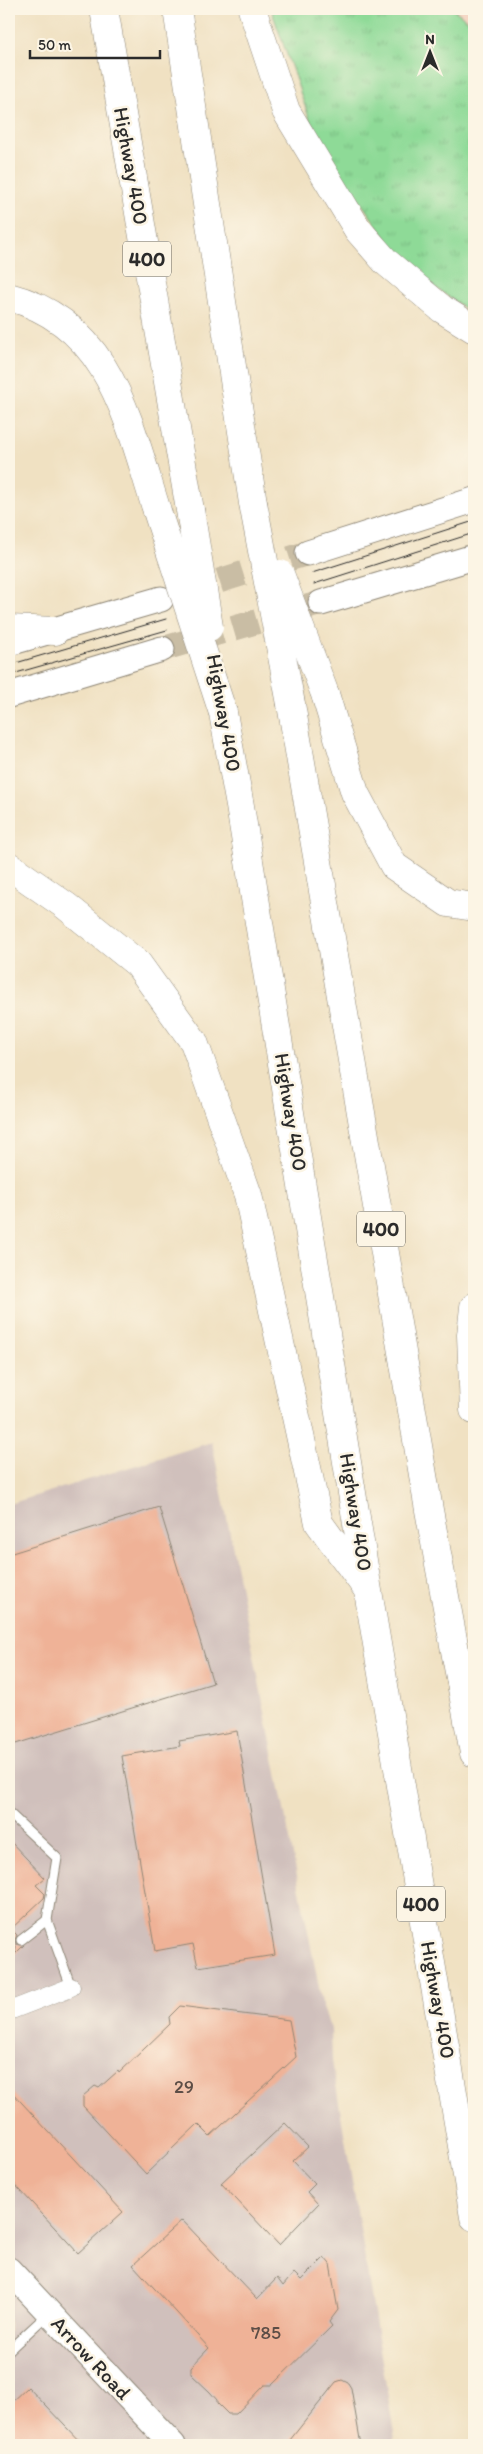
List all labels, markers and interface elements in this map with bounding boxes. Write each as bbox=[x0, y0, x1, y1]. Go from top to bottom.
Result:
scale bar bbox=[30, 28, 160, 60]
north arrow bbox=[406, 28, 456, 78]
text: N bbox=[425, 31, 435, 48]
text: 50 m bbox=[38, 36, 71, 54]
street label: Highway 400 bbox=[109, 105, 154, 227]
road number: 400 bbox=[123, 242, 171, 276]
street label: Highway 400 bbox=[202, 652, 247, 774]
street label: Highway 400 bbox=[270, 1051, 313, 1173]
road number: 400 bbox=[357, 1212, 405, 1246]
street label: Highway 400 bbox=[335, 1451, 378, 1573]
road number: 400 bbox=[397, 1886, 445, 1922]
street label: Highway 400 bbox=[416, 1939, 461, 2061]
house number: 29 bbox=[174, 2075, 194, 2098]
street label: Arrow Road bbox=[46, 2311, 137, 2405]
house number: 785 bbox=[251, 2321, 281, 2344]

